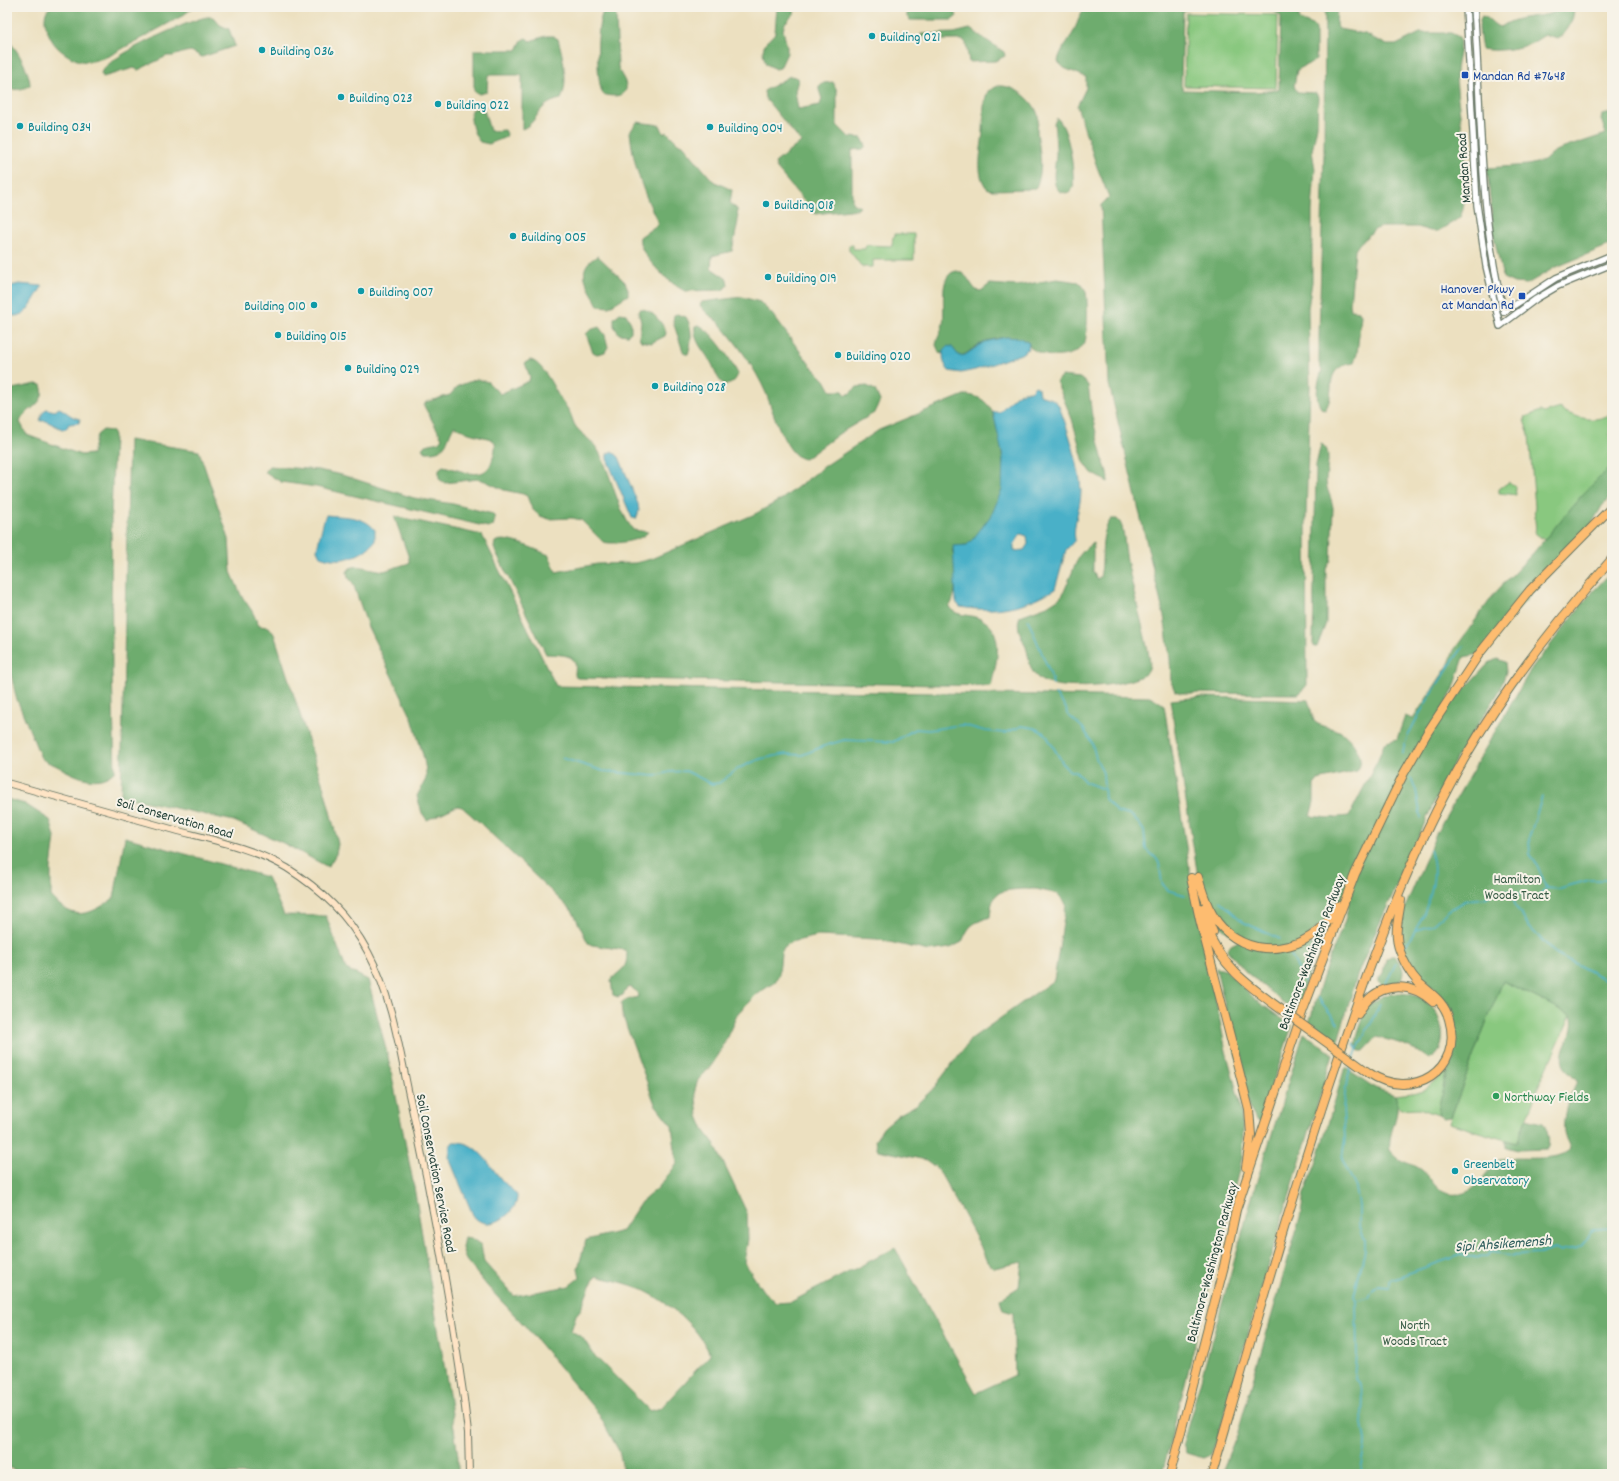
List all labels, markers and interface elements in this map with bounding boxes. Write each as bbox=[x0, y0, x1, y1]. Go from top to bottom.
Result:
place label: Building 021 bbox=[880, 28, 940, 48]
marker: Building 021 bbox=[867, 31, 877, 41]
place label: Building 036 bbox=[270, 42, 334, 62]
marker: Building 036 bbox=[257, 45, 267, 55]
place label: Mandan Rd #7648 bbox=[1473, 67, 1566, 87]
marker: Mandan Rd #7648 bbox=[1460, 70, 1470, 80]
place label: Building 023 bbox=[349, 89, 412, 109]
marker: Building 023 bbox=[336, 92, 346, 102]
place label: Building 022 bbox=[446, 96, 509, 116]
marker: Building 022 bbox=[433, 99, 443, 109]
place label: Building 034 bbox=[28, 118, 91, 138]
place label: Building 004 bbox=[718, 119, 783, 139]
marker: Building 034 bbox=[15, 121, 25, 131]
marker: Building 004 bbox=[705, 122, 715, 132]
street label: Mandan Road bbox=[1453, 132, 1477, 204]
place label: Building 018 bbox=[774, 196, 834, 216]
marker: Building 018 bbox=[761, 199, 771, 209]
place label: Building 005 bbox=[521, 228, 586, 248]
marker: Building 005 bbox=[508, 231, 518, 241]
place label: Building 019 bbox=[776, 269, 837, 289]
marker: Building 019 bbox=[763, 272, 773, 282]
place label: Hanover Pkwy at Mandan Rd bbox=[1440, 280, 1514, 316]
place label: Building 007 bbox=[369, 283, 433, 303]
marker: Building 007 bbox=[356, 286, 366, 296]
marker: Hanover Pkwy at Mandan Rd bbox=[1517, 291, 1527, 301]
place label: Building 010 bbox=[244, 297, 306, 317]
marker: Building 010 bbox=[309, 300, 319, 310]
place label: Building 015 bbox=[286, 327, 347, 347]
marker: Building 015 bbox=[273, 330, 283, 340]
place label: Building 020 bbox=[846, 347, 911, 367]
marker: Building 020 bbox=[833, 350, 843, 360]
place label: Building 029 bbox=[356, 360, 420, 380]
marker: Building 029 bbox=[343, 363, 353, 373]
place label: Building 028 bbox=[663, 378, 726, 398]
marker: Building 028 bbox=[650, 381, 660, 391]
street label: Soil Conservation Road bbox=[114, 793, 235, 845]
park label: Hamilton Woods Tract bbox=[1485, 870, 1549, 906]
street label: Baltimore-Washington Parkway bbox=[1274, 872, 1352, 1033]
place label: Northway Fields bbox=[1504, 1088, 1589, 1108]
marker: Northway Fields bbox=[1491, 1091, 1501, 1101]
street label: Soil Conservation Service Road bbox=[410, 1092, 460, 1255]
place label: Greenbelt Observatory bbox=[1463, 1155, 1529, 1191]
marker: Greenbelt Observatory bbox=[1450, 1166, 1460, 1176]
street label: Baltimore-Washington Parkway bbox=[1182, 1180, 1244, 1345]
water label: Sipi Ahsikemensh bbox=[1454, 1231, 1553, 1259]
park label: North Woods Tract bbox=[1383, 1316, 1447, 1352]

